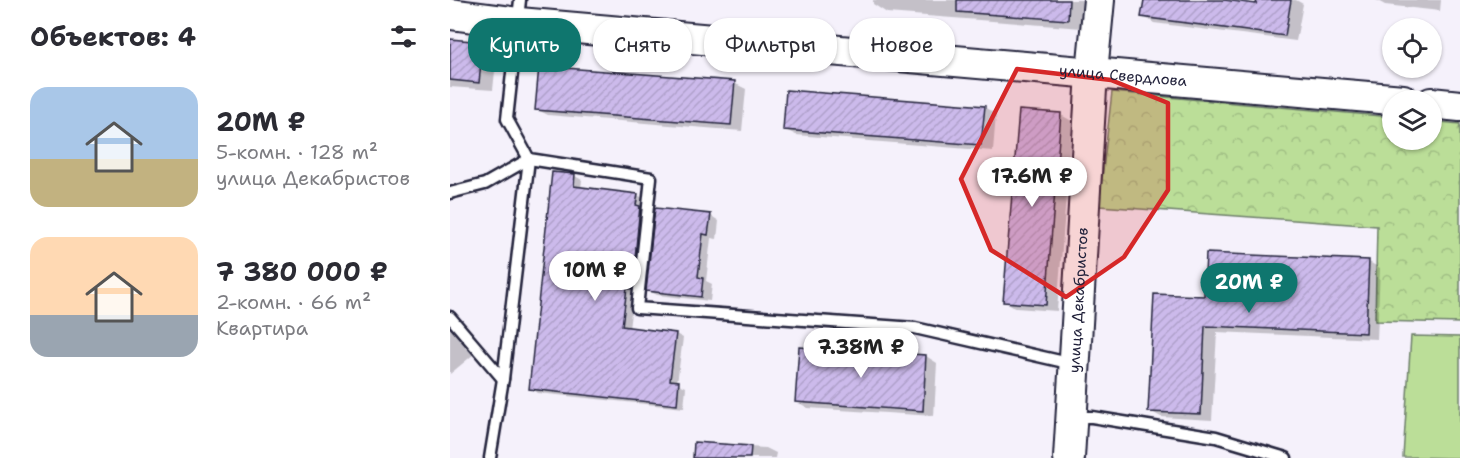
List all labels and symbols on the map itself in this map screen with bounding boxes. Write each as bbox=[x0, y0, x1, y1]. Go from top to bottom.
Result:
street label: улица Свердлова bbox=[1058, 60, 1189, 91]
pin: 17.6M ₽ bbox=[977, 157, 1087, 208]
street label: улица Декабристов bbox=[1064, 227, 1093, 374]
pin: 10M ₽ bbox=[553, 251, 637, 302]
pin: 20M ₽ bbox=[1207, 263, 1291, 314]
pin: 7.38M ₽ bbox=[806, 328, 916, 379]

